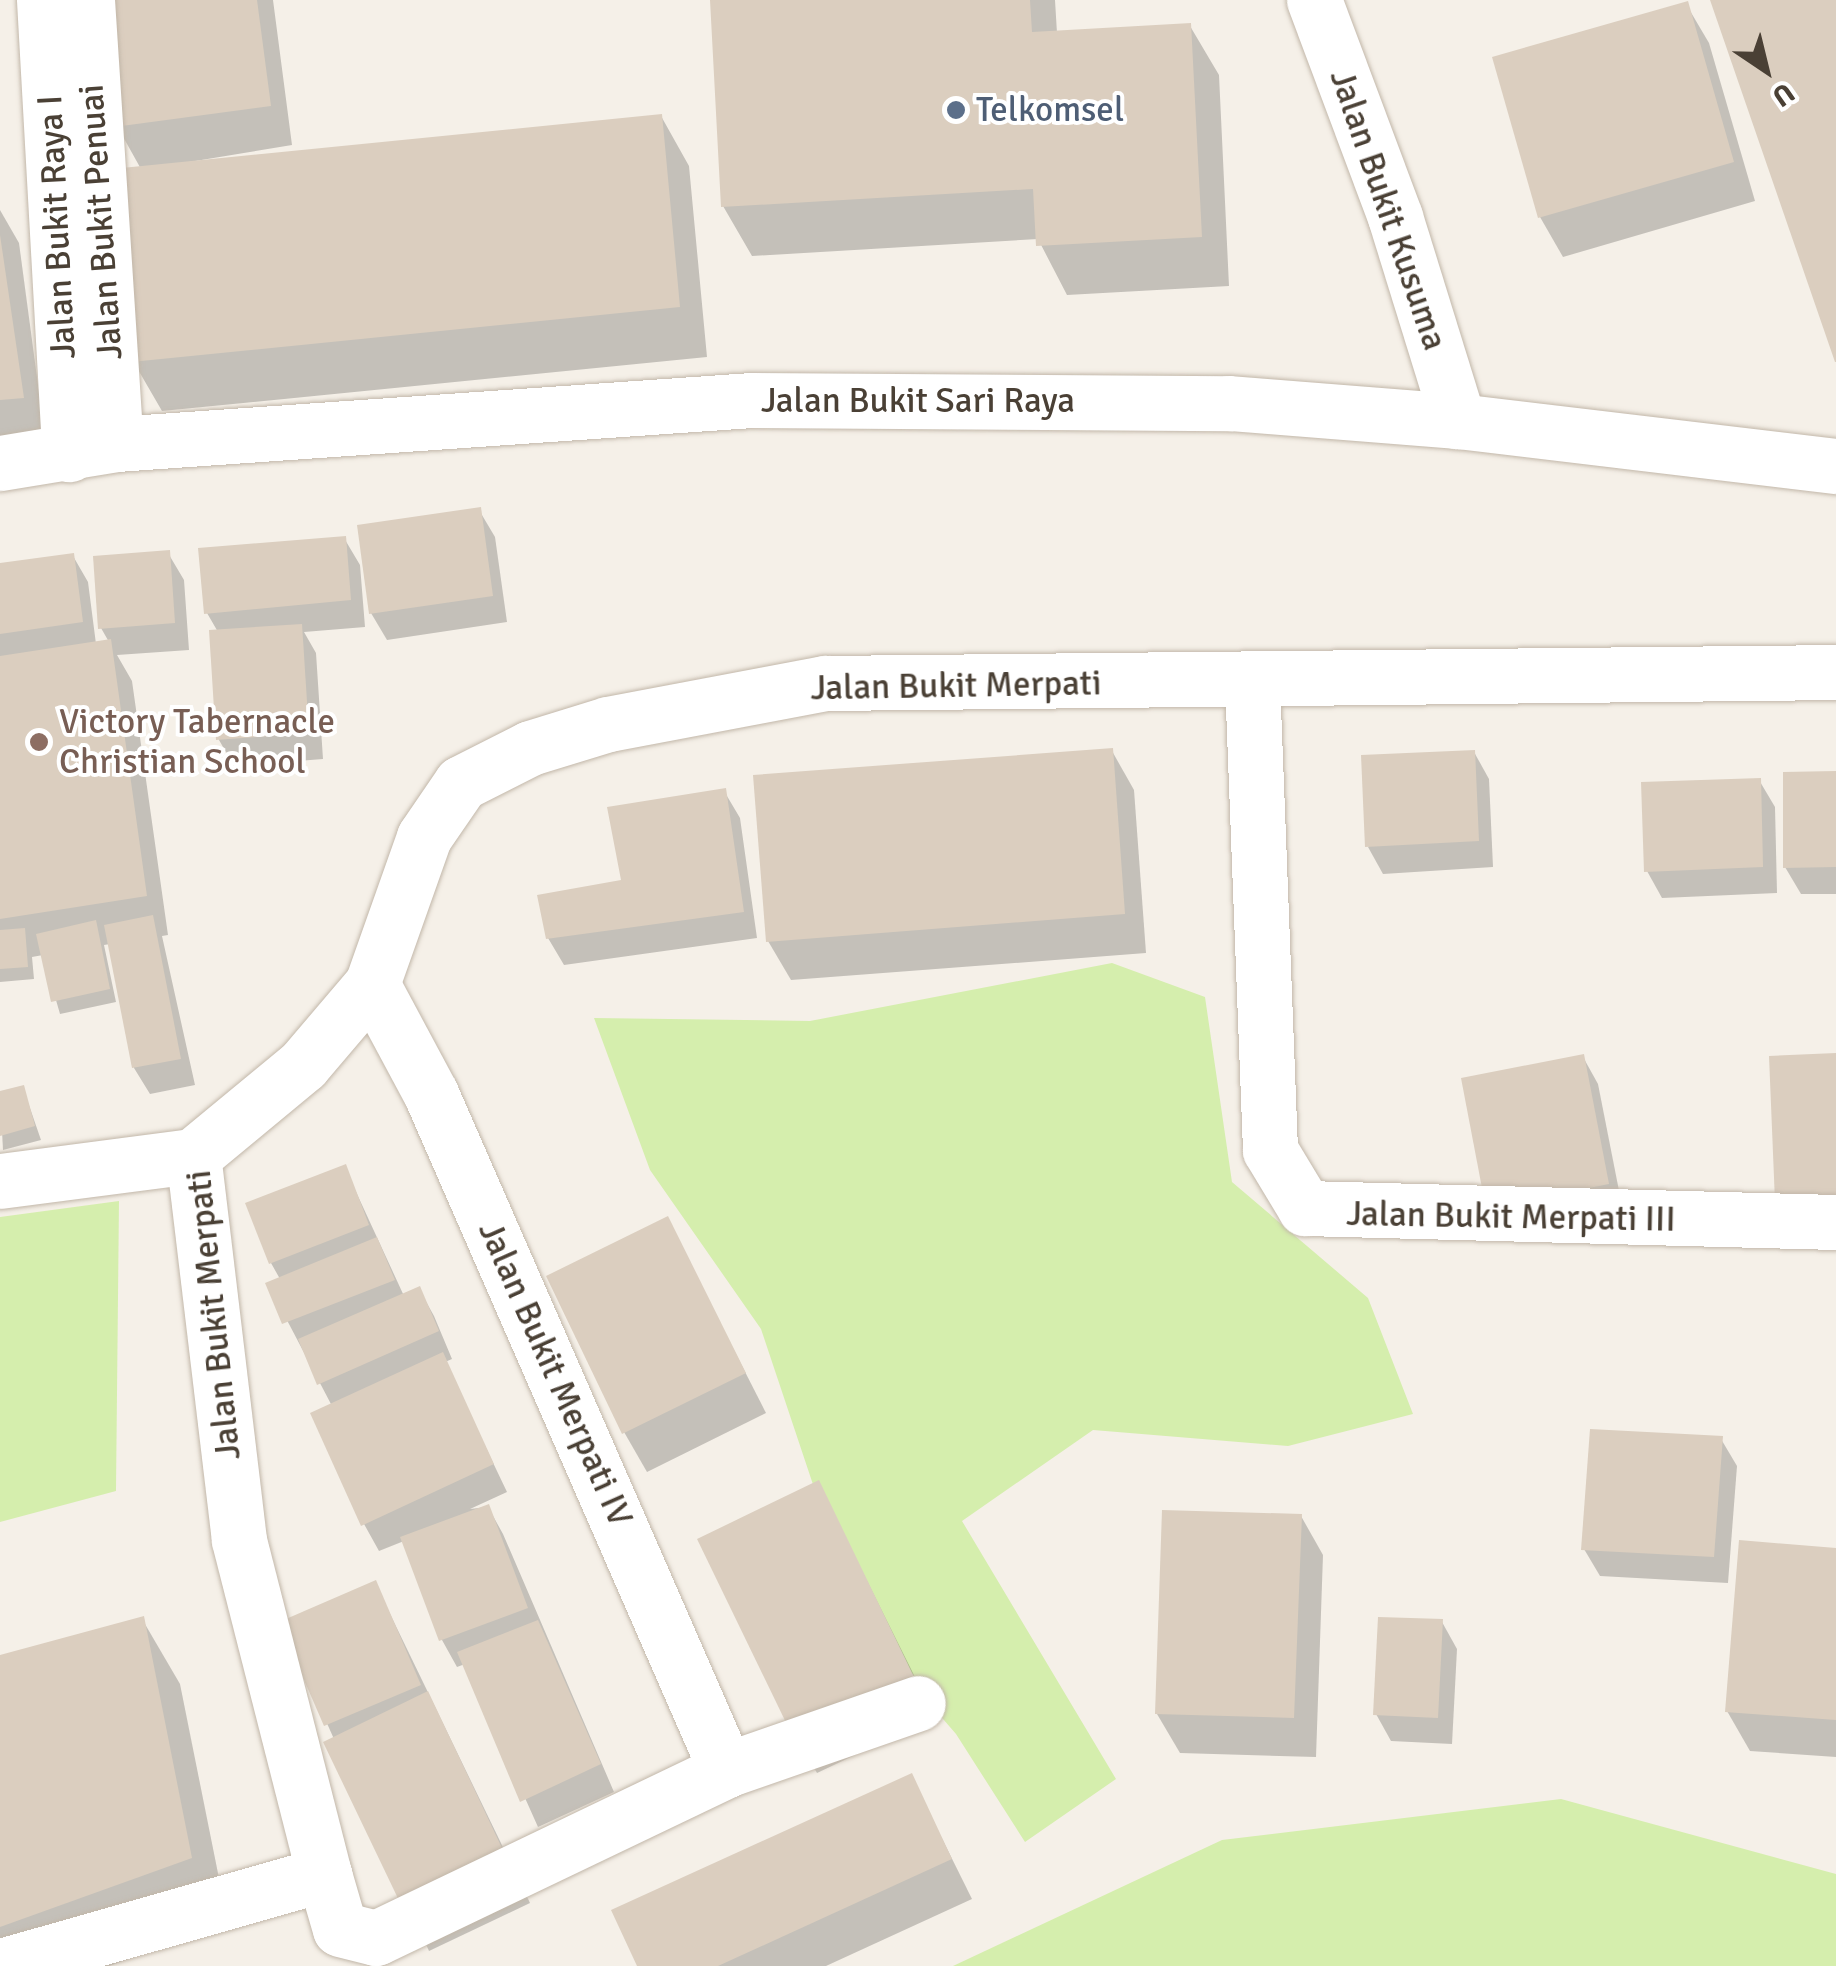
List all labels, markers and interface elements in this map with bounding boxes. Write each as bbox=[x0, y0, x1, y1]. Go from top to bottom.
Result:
north arrow bbox=[1716, 20, 1816, 120]
street label: Jalan Bukit Kusuma bbox=[1320, 64, 1456, 356]
text: U bbox=[1766, 75, 1801, 114]
street label: Jalan Bukit Penuai bbox=[70, 83, 132, 361]
place label: Telkomsel bbox=[976, 89, 1124, 131]
street label: Jalan Bukit Raya I bbox=[29, 94, 85, 360]
marker: Telkomsel bbox=[945, 99, 967, 121]
street label: Jalan Bukit Sari Raya bbox=[761, 380, 1075, 422]
street label: Jalan Bukit Merpati bbox=[810, 662, 1102, 710]
place label: Victory Tabernacle Christian School bbox=[59, 701, 335, 783]
marker: Victory Tabernacle Christian School bbox=[28, 731, 50, 753]
street label: Jalan Bukit Merpati bbox=[178, 1168, 250, 1462]
street label: Jalan Bukit Merpati III bbox=[1346, 1193, 1676, 1241]
street label: Jalan Bukit Merpati IV bbox=[469, 1215, 641, 1533]

